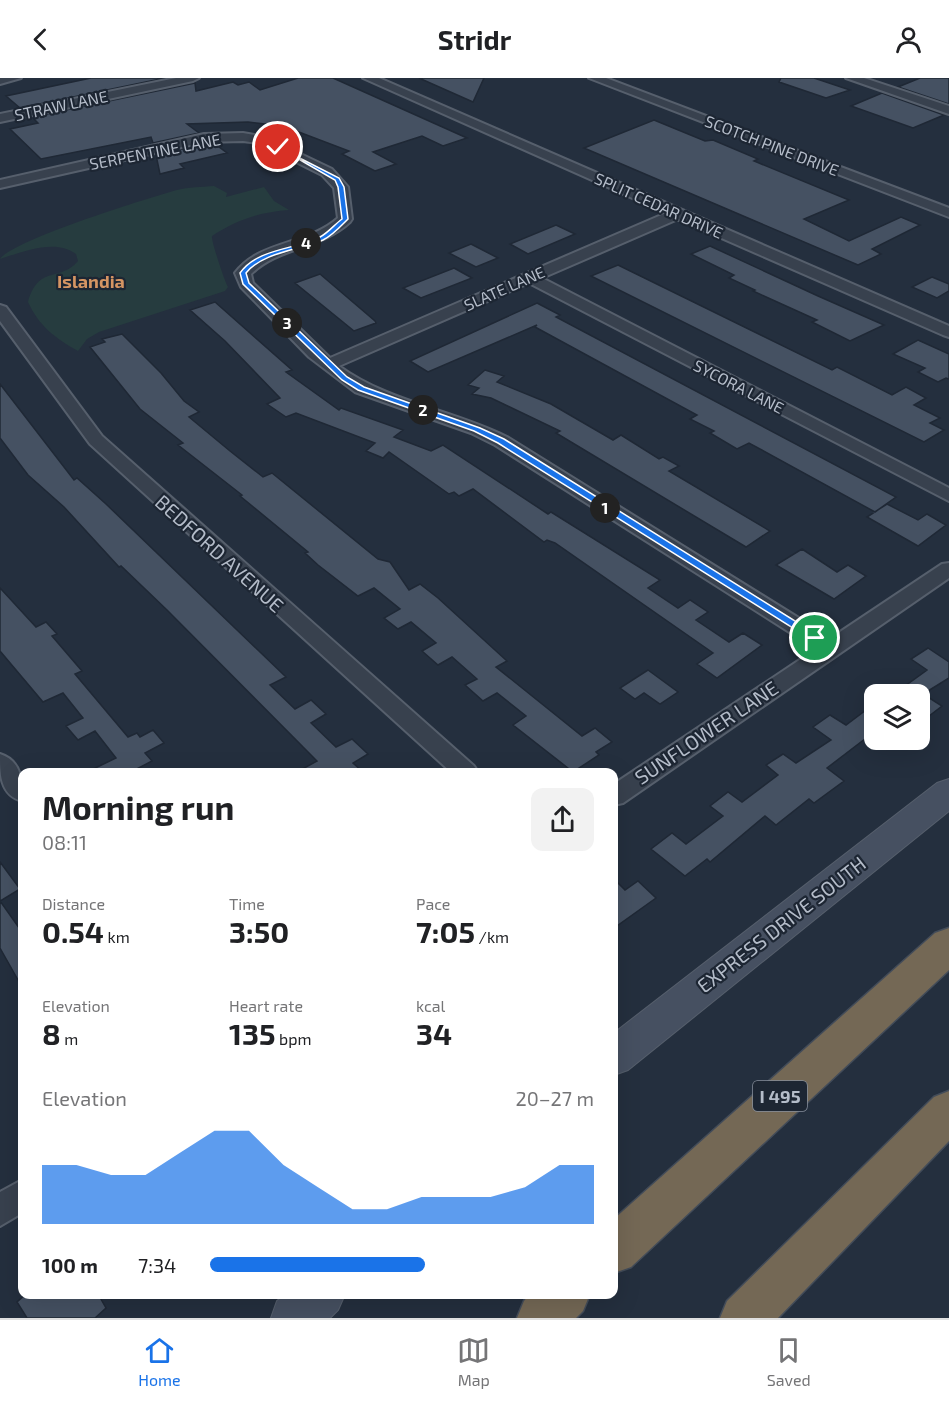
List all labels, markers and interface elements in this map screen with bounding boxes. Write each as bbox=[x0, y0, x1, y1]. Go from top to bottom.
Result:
icon: back bbox=[24, 23, 57, 56]
text: Stridr bbox=[438, 23, 511, 55]
icon: person bbox=[892, 23, 925, 56]
street label: STRAW LANE bbox=[13, 86, 109, 124]
street label: SCOTCH PINE DRIVE bbox=[702, 111, 842, 179]
pin bbox=[252, 121, 303, 172]
street label: SERPENTINE LANE bbox=[88, 129, 222, 173]
icon: check bbox=[261, 130, 294, 163]
street label: SPLIT CEDAR DRIVE bbox=[592, 168, 726, 242]
pin: 4 bbox=[291, 228, 321, 258]
text: 4 bbox=[301, 233, 311, 252]
street label: SLATE LANE bbox=[461, 262, 547, 314]
district label: Islandia bbox=[57, 270, 125, 292]
pin: 3 bbox=[272, 308, 302, 338]
text: 3 bbox=[282, 313, 292, 332]
street label: SYCORA LANE bbox=[691, 355, 787, 417]
pin: 2 bbox=[408, 395, 438, 425]
text: 2 bbox=[418, 400, 428, 419]
street label: BEDFORD AVENUE bbox=[151, 489, 289, 617]
pin: 1 bbox=[590, 493, 620, 523]
text: 1 bbox=[602, 498, 608, 517]
pin bbox=[789, 612, 840, 663]
icon: arrive bbox=[798, 621, 831, 654]
street label: SUNFLOWER LANE bbox=[630, 675, 782, 789]
map controls bbox=[864, 684, 930, 750]
button: layers bbox=[864, 684, 930, 750]
text: Morning run bbox=[42, 787, 234, 827]
button: share bbox=[531, 788, 594, 851]
text: 08:11 bbox=[42, 830, 87, 854]
street label: EXPRESS DRIVE SOUTH bbox=[692, 851, 870, 997]
text: Distance bbox=[42, 894, 105, 913]
text: Time bbox=[229, 894, 265, 913]
text: Pace bbox=[416, 894, 450, 913]
text: 0.54 bbox=[42, 913, 104, 949]
text: 3:50 bbox=[229, 913, 289, 949]
text: 7:05 bbox=[416, 913, 475, 949]
text: km bbox=[104, 927, 130, 946]
text: /km bbox=[475, 927, 509, 946]
text: Elevation bbox=[42, 996, 110, 1015]
text: Heart rate bbox=[229, 996, 303, 1015]
text: kcal bbox=[416, 996, 445, 1015]
text: 8 bbox=[42, 1015, 61, 1051]
text: 135 bbox=[229, 1015, 276, 1051]
text: 34 bbox=[416, 1015, 452, 1051]
text: m bbox=[61, 1029, 78, 1048]
text: bpm bbox=[276, 1029, 312, 1048]
road number: I 495 bbox=[753, 1081, 807, 1111]
text: Elevation bbox=[42, 1086, 127, 1110]
text: 20–27 m bbox=[515, 1086, 594, 1110]
text: 100 m bbox=[42, 1253, 98, 1277]
text: 7:34 bbox=[138, 1253, 176, 1277]
tab: Home bbox=[138, 1334, 181, 1389]
tab: Map bbox=[457, 1334, 490, 1389]
tab: Saved bbox=[767, 1334, 811, 1389]

